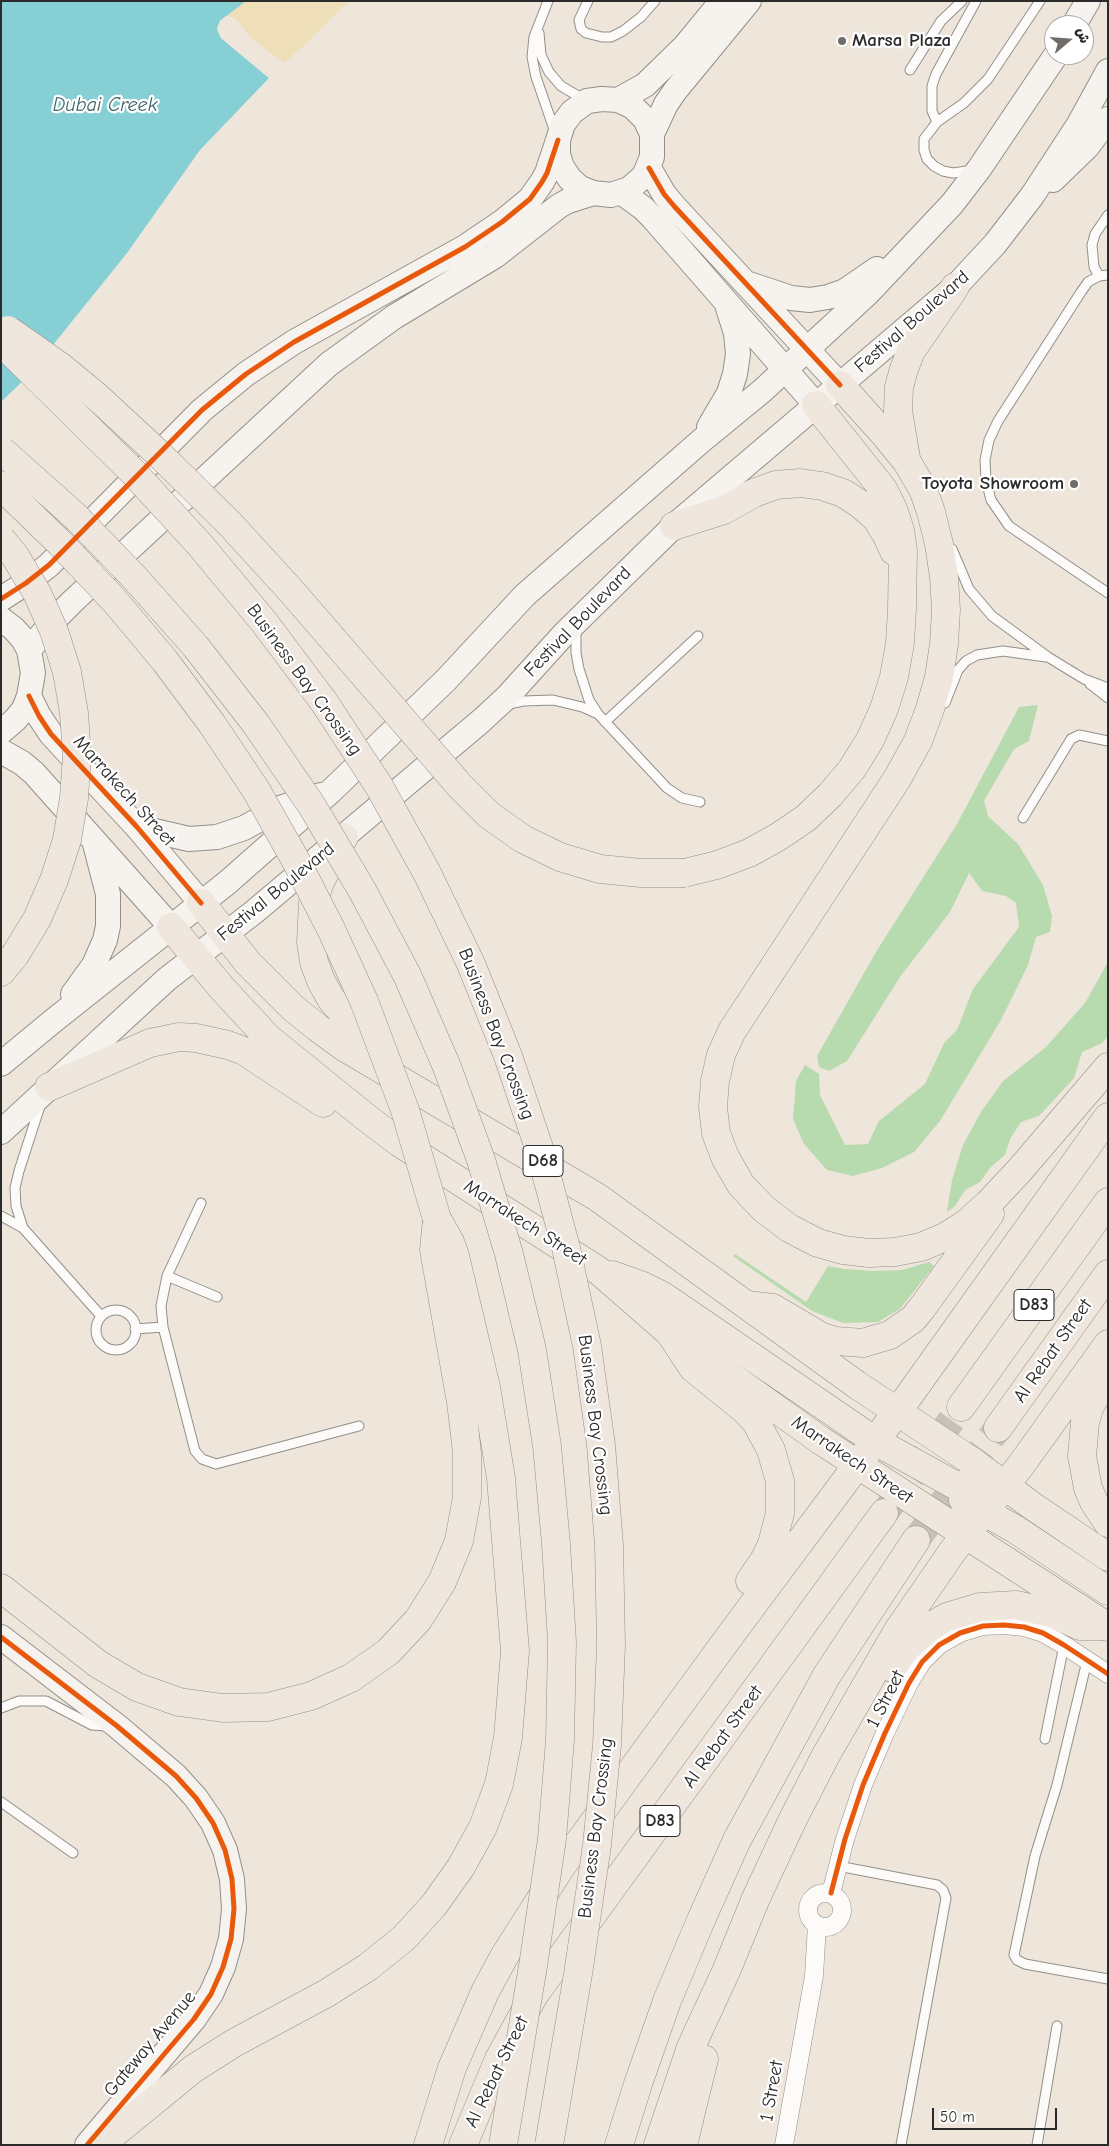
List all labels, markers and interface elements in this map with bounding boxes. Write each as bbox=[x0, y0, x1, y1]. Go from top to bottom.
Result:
north arrow bbox=[1044, 15, 1094, 65]
text: ش bbox=[1072, 26, 1093, 45]
place label: Marsa Plaza bbox=[852, 30, 951, 52]
marker: Marsa Plaza bbox=[836, 35, 848, 47]
water label: Dubai Creek bbox=[53, 93, 157, 117]
street label: Festival Boulevard bbox=[850, 266, 974, 378]
place label: Toyota Showroom bbox=[921, 473, 1064, 495]
marker: Toyota Showroom bbox=[1068, 478, 1080, 490]
street label: Festival Boulevard bbox=[520, 562, 636, 682]
street label: Business Bay Crossing bbox=[241, 600, 367, 760]
street label: Marrakech Street bbox=[68, 731, 180, 851]
street label: Festival Boulevard bbox=[213, 838, 339, 946]
street label: Business Bay Crossing bbox=[453, 945, 539, 1123]
road number: D68 bbox=[523, 1146, 563, 1176]
street label: Marrakech Street bbox=[459, 1175, 591, 1271]
road number: D83 bbox=[1014, 1290, 1054, 1320]
street label: Al Rebat Street bbox=[1009, 1295, 1097, 1407]
street label: Business Bay Crossing bbox=[573, 1333, 617, 1517]
street label: Marrakech Street bbox=[787, 1411, 917, 1509]
street label: 1 Street bbox=[862, 1666, 910, 1732]
street label: Al Rebat Street bbox=[678, 1681, 768, 1793]
street label: Business Bay Crossing bbox=[574, 1736, 618, 1920]
road number: D83 bbox=[640, 1805, 680, 1836]
street label: Gateway Avenue bbox=[99, 1986, 201, 2102]
street label: Al Rebat Street bbox=[460, 2012, 534, 2132]
street label: 1 Street bbox=[755, 2059, 789, 2123]
scale bar bbox=[934, 2098, 1059, 2130]
text: 50 m bbox=[940, 2108, 975, 2126]

